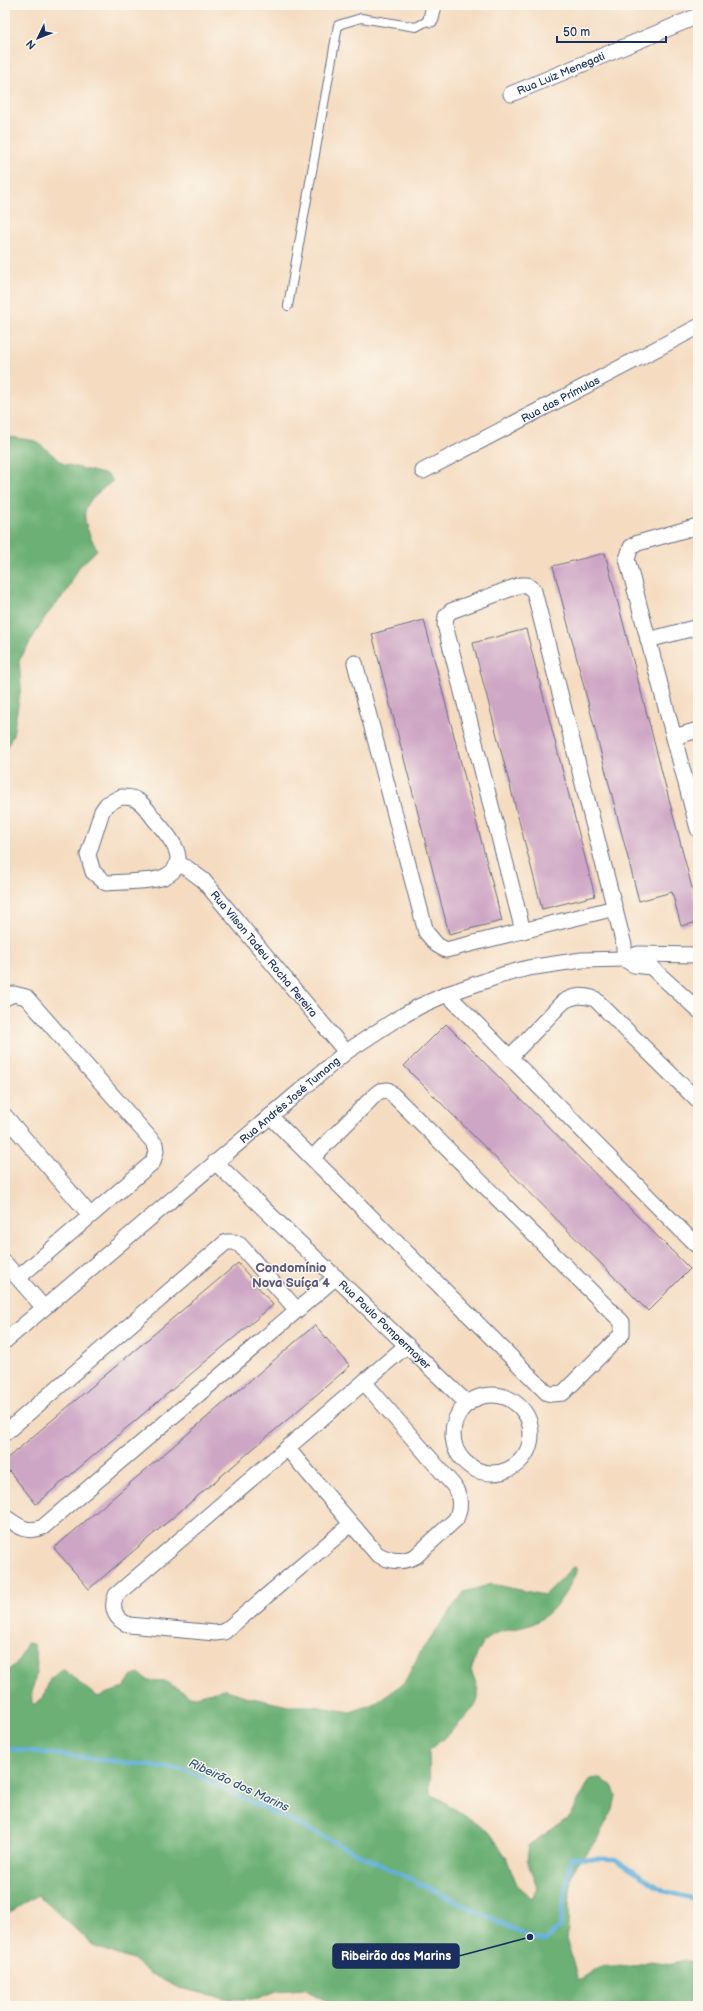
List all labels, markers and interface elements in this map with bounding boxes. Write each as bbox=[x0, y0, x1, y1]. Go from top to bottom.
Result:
north arrow bbox=[18, 18, 58, 58]
scale bar bbox=[557, 18, 666, 44]
text: 50 m bbox=[563, 25, 590, 40]
text: N bbox=[23, 37, 39, 52]
street label: Rua Luiz Menegati bbox=[515, 50, 607, 98]
street label: Rua das Prímulas bbox=[519, 373, 603, 425]
street label: Rua Vilson Tadeu Rocha Pereira bbox=[208, 888, 320, 1020]
street label: Rua Andrés José Tumang bbox=[237, 1054, 343, 1146]
district label: Condomínio Nova Suíça 4 bbox=[252, 1260, 330, 1291]
street label: Rua Paulo Pompermayer bbox=[336, 1278, 434, 1373]
water label: Ribeirão dos Marins bbox=[186, 1756, 291, 1815]
callout: Ribeirão dos Marins bbox=[333, 1944, 459, 1968]
text: Ribeirão dos Marins bbox=[341, 1949, 451, 1964]

